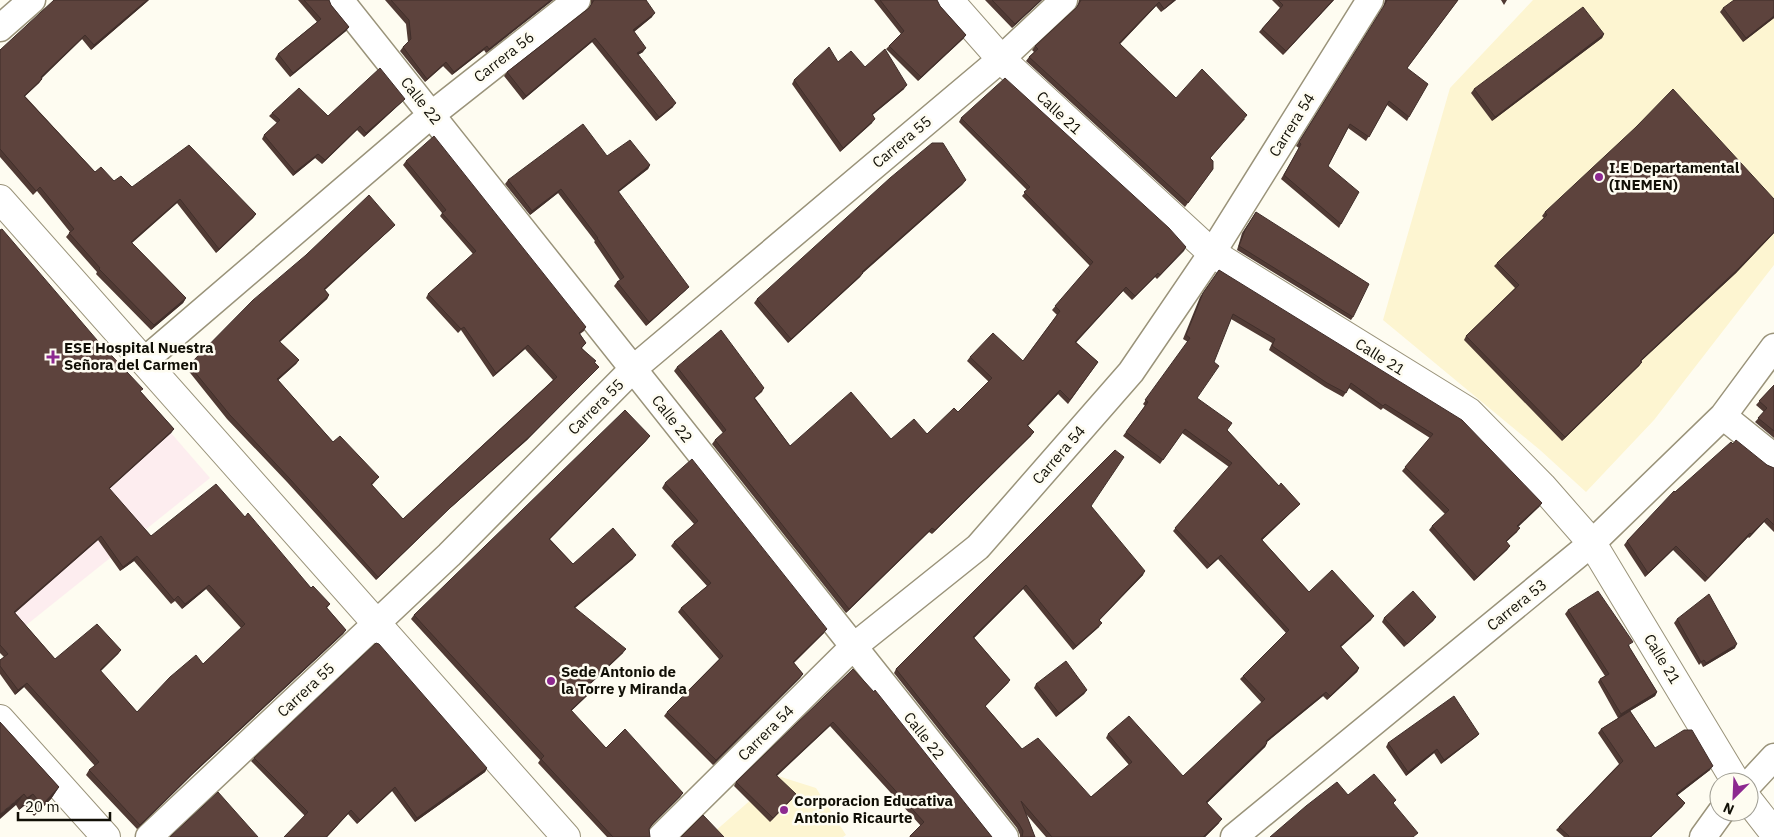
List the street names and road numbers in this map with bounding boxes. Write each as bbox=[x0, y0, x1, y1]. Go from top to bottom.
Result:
street label: Carrera 56 bbox=[470, 27, 538, 86]
street label: Calle 22 bbox=[397, 73, 446, 128]
street label: Calle 21 bbox=[1033, 87, 1086, 138]
street label: Carrera 54 bbox=[1265, 89, 1319, 160]
street label: Carrera 55 bbox=[868, 111, 935, 172]
street label: Calle 21 bbox=[1352, 334, 1409, 379]
street label: Carrera 55 bbox=[564, 375, 628, 439]
street label: Calle 22 bbox=[648, 391, 697, 446]
street label: Carrera 54 bbox=[1028, 421, 1089, 488]
street label: Carrera 53 bbox=[1483, 575, 1550, 634]
street label: Calle 21 bbox=[1640, 630, 1685, 687]
street label: Carrera 55 bbox=[273, 658, 338, 721]
street label: Carrera 54 bbox=[734, 701, 798, 765]
street label: Calle 22 bbox=[900, 708, 949, 763]

